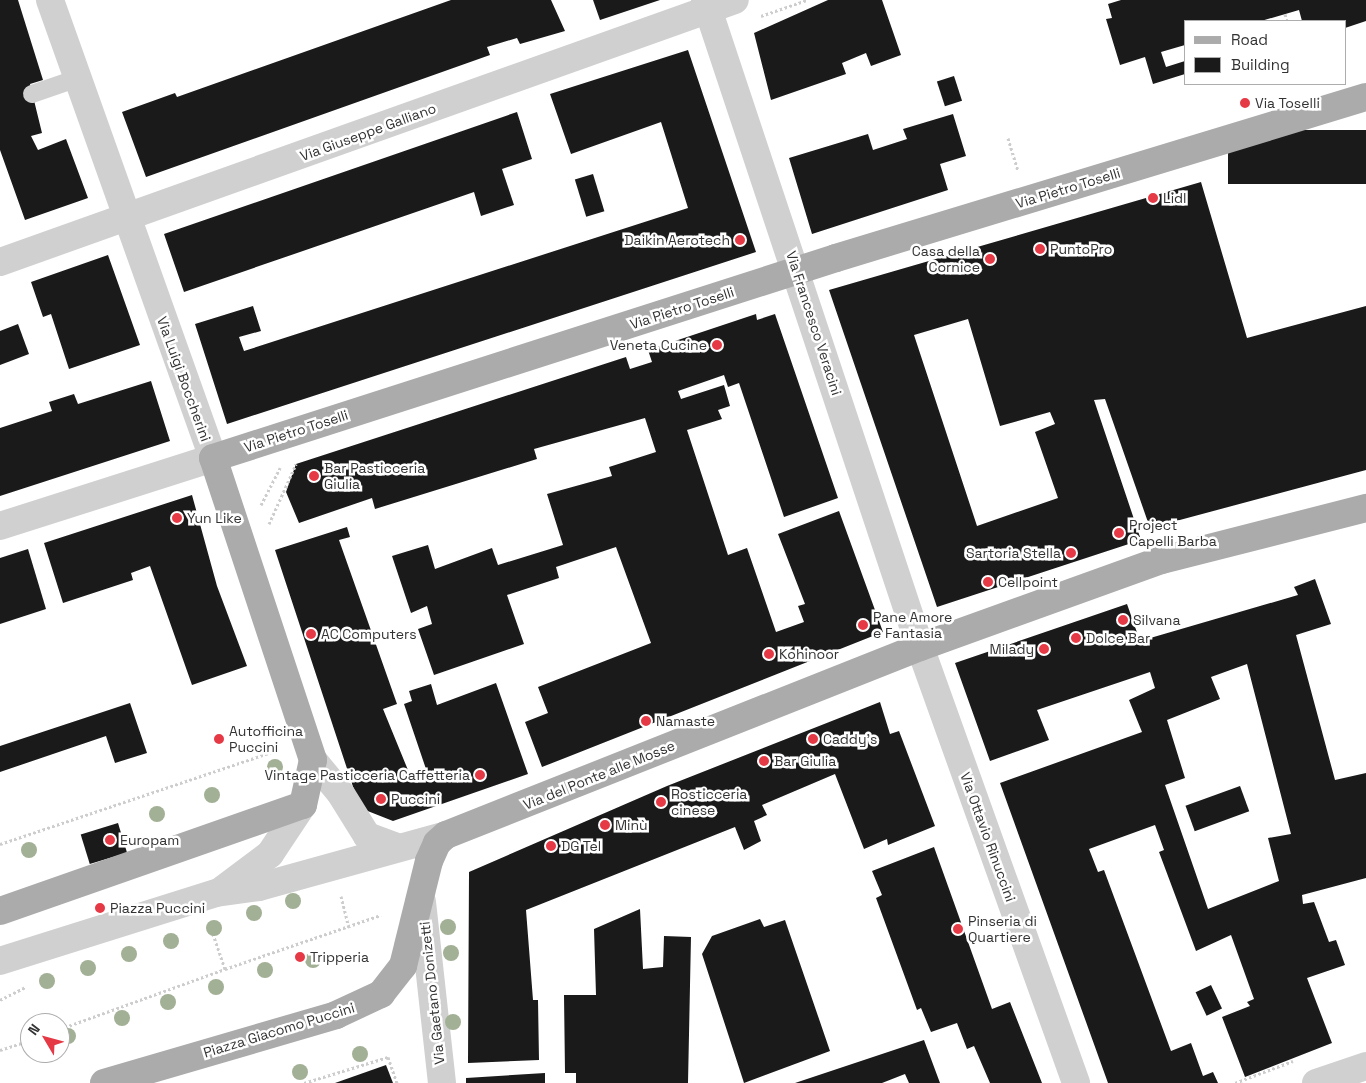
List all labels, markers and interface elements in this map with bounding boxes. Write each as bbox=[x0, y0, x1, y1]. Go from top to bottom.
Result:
legend bbox=[1184, 20, 1346, 85]
text: Road bbox=[1231, 30, 1268, 49]
text: Building bbox=[1231, 55, 1290, 74]
place label: Via Toselli bbox=[1255, 95, 1320, 111]
marker: Via Toselli bbox=[1239, 97, 1251, 109]
street label: Via Giuseppe Galliano bbox=[298, 100, 438, 164]
street label: Via Pietro Toselli bbox=[1014, 164, 1122, 212]
place label: Lidl bbox=[1163, 190, 1187, 206]
marker: Lidl bbox=[1147, 192, 1159, 204]
place label: Daikin Aerotech bbox=[624, 232, 730, 248]
marker: Daikin Aerotech bbox=[734, 234, 746, 246]
place label: PuntoPro bbox=[1050, 241, 1112, 257]
place label: Casa della Cornice bbox=[912, 243, 980, 276]
marker: PuntoPro bbox=[1034, 243, 1046, 255]
street label: Via Francesco Veracini bbox=[783, 249, 845, 397]
marker: Casa della Cornice bbox=[984, 253, 996, 265]
street label: Via Pietro Toselli bbox=[628, 283, 736, 333]
street label: Via Luigi Boccherini bbox=[154, 314, 214, 444]
place label: Veneta Cucine bbox=[610, 337, 707, 353]
marker: Veneta Cucine bbox=[711, 339, 723, 351]
street label: Via Pietro Toselli bbox=[242, 406, 350, 456]
place label: Bar Pasticceria Giulia bbox=[324, 460, 425, 492]
marker: Bar Pasticceria Giulia bbox=[308, 470, 320, 482]
place label: Yun Like bbox=[187, 510, 242, 526]
marker: Yun Like bbox=[171, 512, 183, 524]
place label: Project Capelli Barba bbox=[1129, 517, 1217, 550]
marker: Project Capelli Barba bbox=[1113, 527, 1125, 539]
place label: Sartoria Stella bbox=[966, 545, 1061, 561]
marker: Sartoria Stella bbox=[1065, 547, 1077, 559]
place label: Cellpoint bbox=[998, 574, 1058, 590]
marker: Cellpoint bbox=[982, 576, 994, 588]
place label: Pane Amore e Fantasia bbox=[873, 609, 953, 642]
place label: Silvana bbox=[1133, 612, 1180, 628]
marker: Silvana bbox=[1117, 614, 1129, 626]
marker: Pane Amore e Fantasia bbox=[857, 619, 869, 631]
place label: AC Computers bbox=[321, 626, 417, 642]
marker: AC Computers bbox=[305, 628, 317, 640]
place label: Dolce Bar bbox=[1086, 630, 1150, 646]
marker: Dolce Bar bbox=[1070, 632, 1082, 644]
place label: Milady bbox=[990, 641, 1034, 657]
marker: Milady bbox=[1038, 643, 1050, 655]
place label: Kohinoor bbox=[779, 646, 839, 662]
marker: Kohinoor bbox=[763, 648, 775, 660]
place label: Namaste bbox=[656, 713, 715, 729]
marker: Namaste bbox=[640, 715, 652, 727]
place label: Autofficina Puccini bbox=[229, 723, 303, 756]
place label: Caddy's bbox=[823, 731, 877, 747]
marker: Autofficina Puccini bbox=[213, 733, 225, 745]
marker: Caddy's bbox=[807, 733, 819, 745]
street label: Via del Ponte alle Mosse bbox=[521, 737, 677, 813]
place label: Bar Giulia bbox=[774, 753, 836, 769]
marker: Bar Giulia bbox=[758, 755, 770, 767]
place label: Vintage Pasticceria Caffetteria bbox=[264, 767, 470, 783]
marker: Vintage Pasticceria Caffetteria bbox=[474, 769, 486, 781]
street label: Via Ottavio Rinuccini bbox=[957, 770, 1019, 904]
place label: Rosticceria cinese bbox=[671, 786, 747, 819]
place label: Puccini bbox=[391, 791, 440, 807]
marker: Puccini bbox=[375, 793, 387, 805]
marker: Rosticceria cinese bbox=[655, 796, 667, 808]
place label: Minù bbox=[615, 817, 648, 833]
marker: Minù bbox=[599, 819, 611, 831]
place label: Europam bbox=[120, 832, 179, 848]
marker: Europam bbox=[104, 834, 116, 846]
place label: DG Tel bbox=[561, 838, 602, 854]
marker: DG Tel bbox=[545, 840, 557, 852]
place label: Piazza Puccini bbox=[110, 900, 205, 916]
marker: Piazza Puccini bbox=[94, 902, 106, 914]
place label: Pinseria di Quartiere bbox=[968, 913, 1037, 946]
street label: Via Gaetano Donizetti bbox=[416, 921, 448, 1065]
marker: Pinseria di Quartiere bbox=[952, 923, 964, 935]
place label: Tripperia bbox=[310, 949, 369, 965]
marker: Tripperia bbox=[294, 951, 306, 963]
street label: Piazza Giacomo Puccini bbox=[201, 999, 357, 1061]
north arrow bbox=[20, 1013, 70, 1063]
text: N bbox=[24, 1020, 44, 1039]

